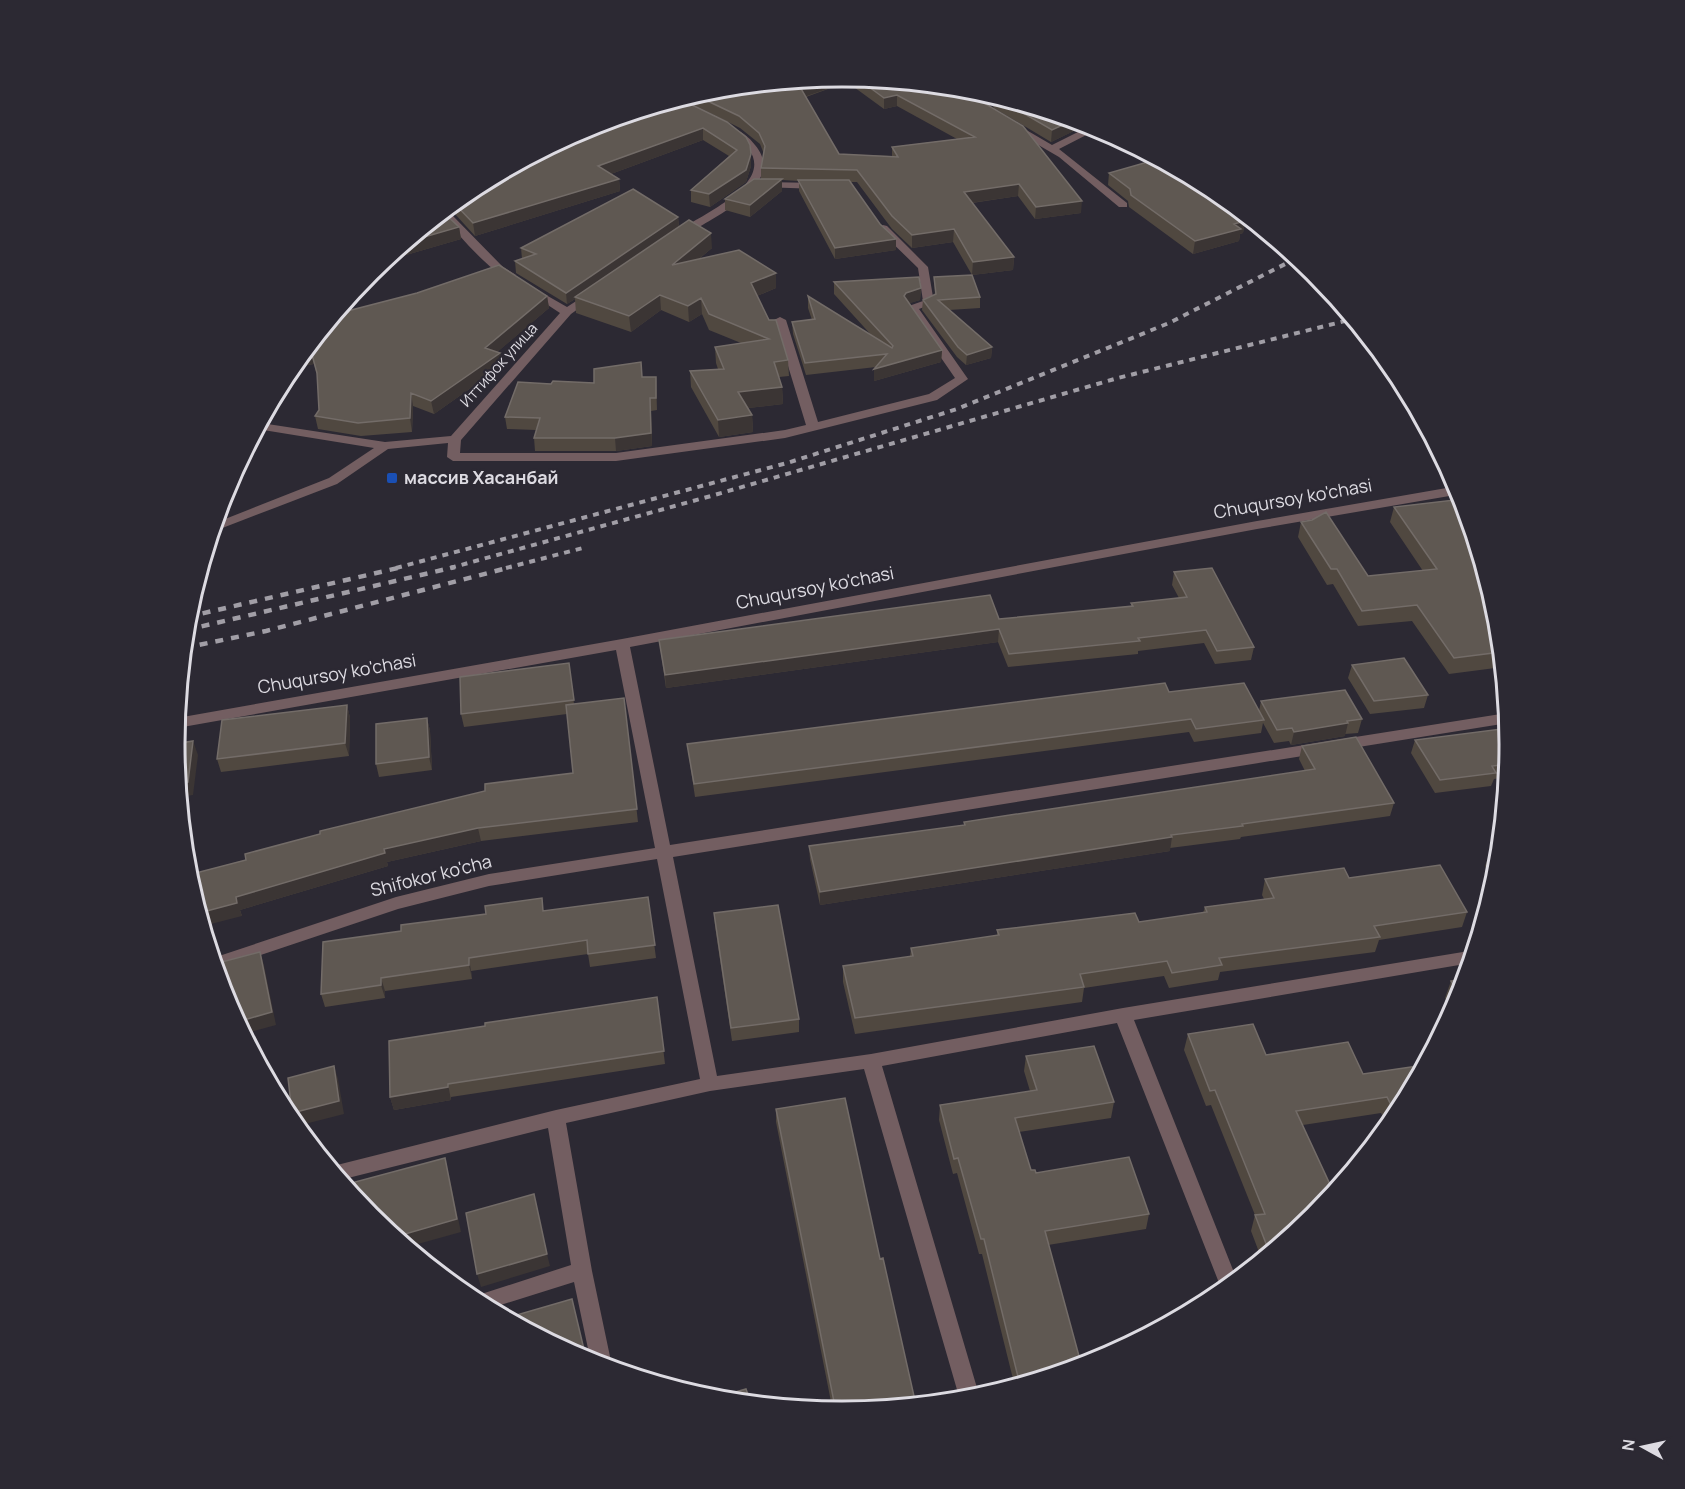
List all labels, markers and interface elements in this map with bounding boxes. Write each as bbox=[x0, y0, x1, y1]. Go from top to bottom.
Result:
street label: Иттифок улица bbox=[455, 318, 542, 411]
place label: массив Хасанбай bbox=[404, 465, 559, 489]
marker: массив Хасанбай bbox=[385, 471, 399, 485]
street label: Chuqursoy ko'chasi bbox=[1212, 472, 1374, 524]
street label: Chuqursoy ko'chasi bbox=[734, 560, 896, 614]
street label: Chuqursoy ko'chasi bbox=[256, 647, 418, 699]
street label: Shifokor ko'cha bbox=[368, 848, 494, 902]
north arrow bbox=[1613, 1417, 1673, 1477]
text: N bbox=[1616, 1438, 1640, 1452]

